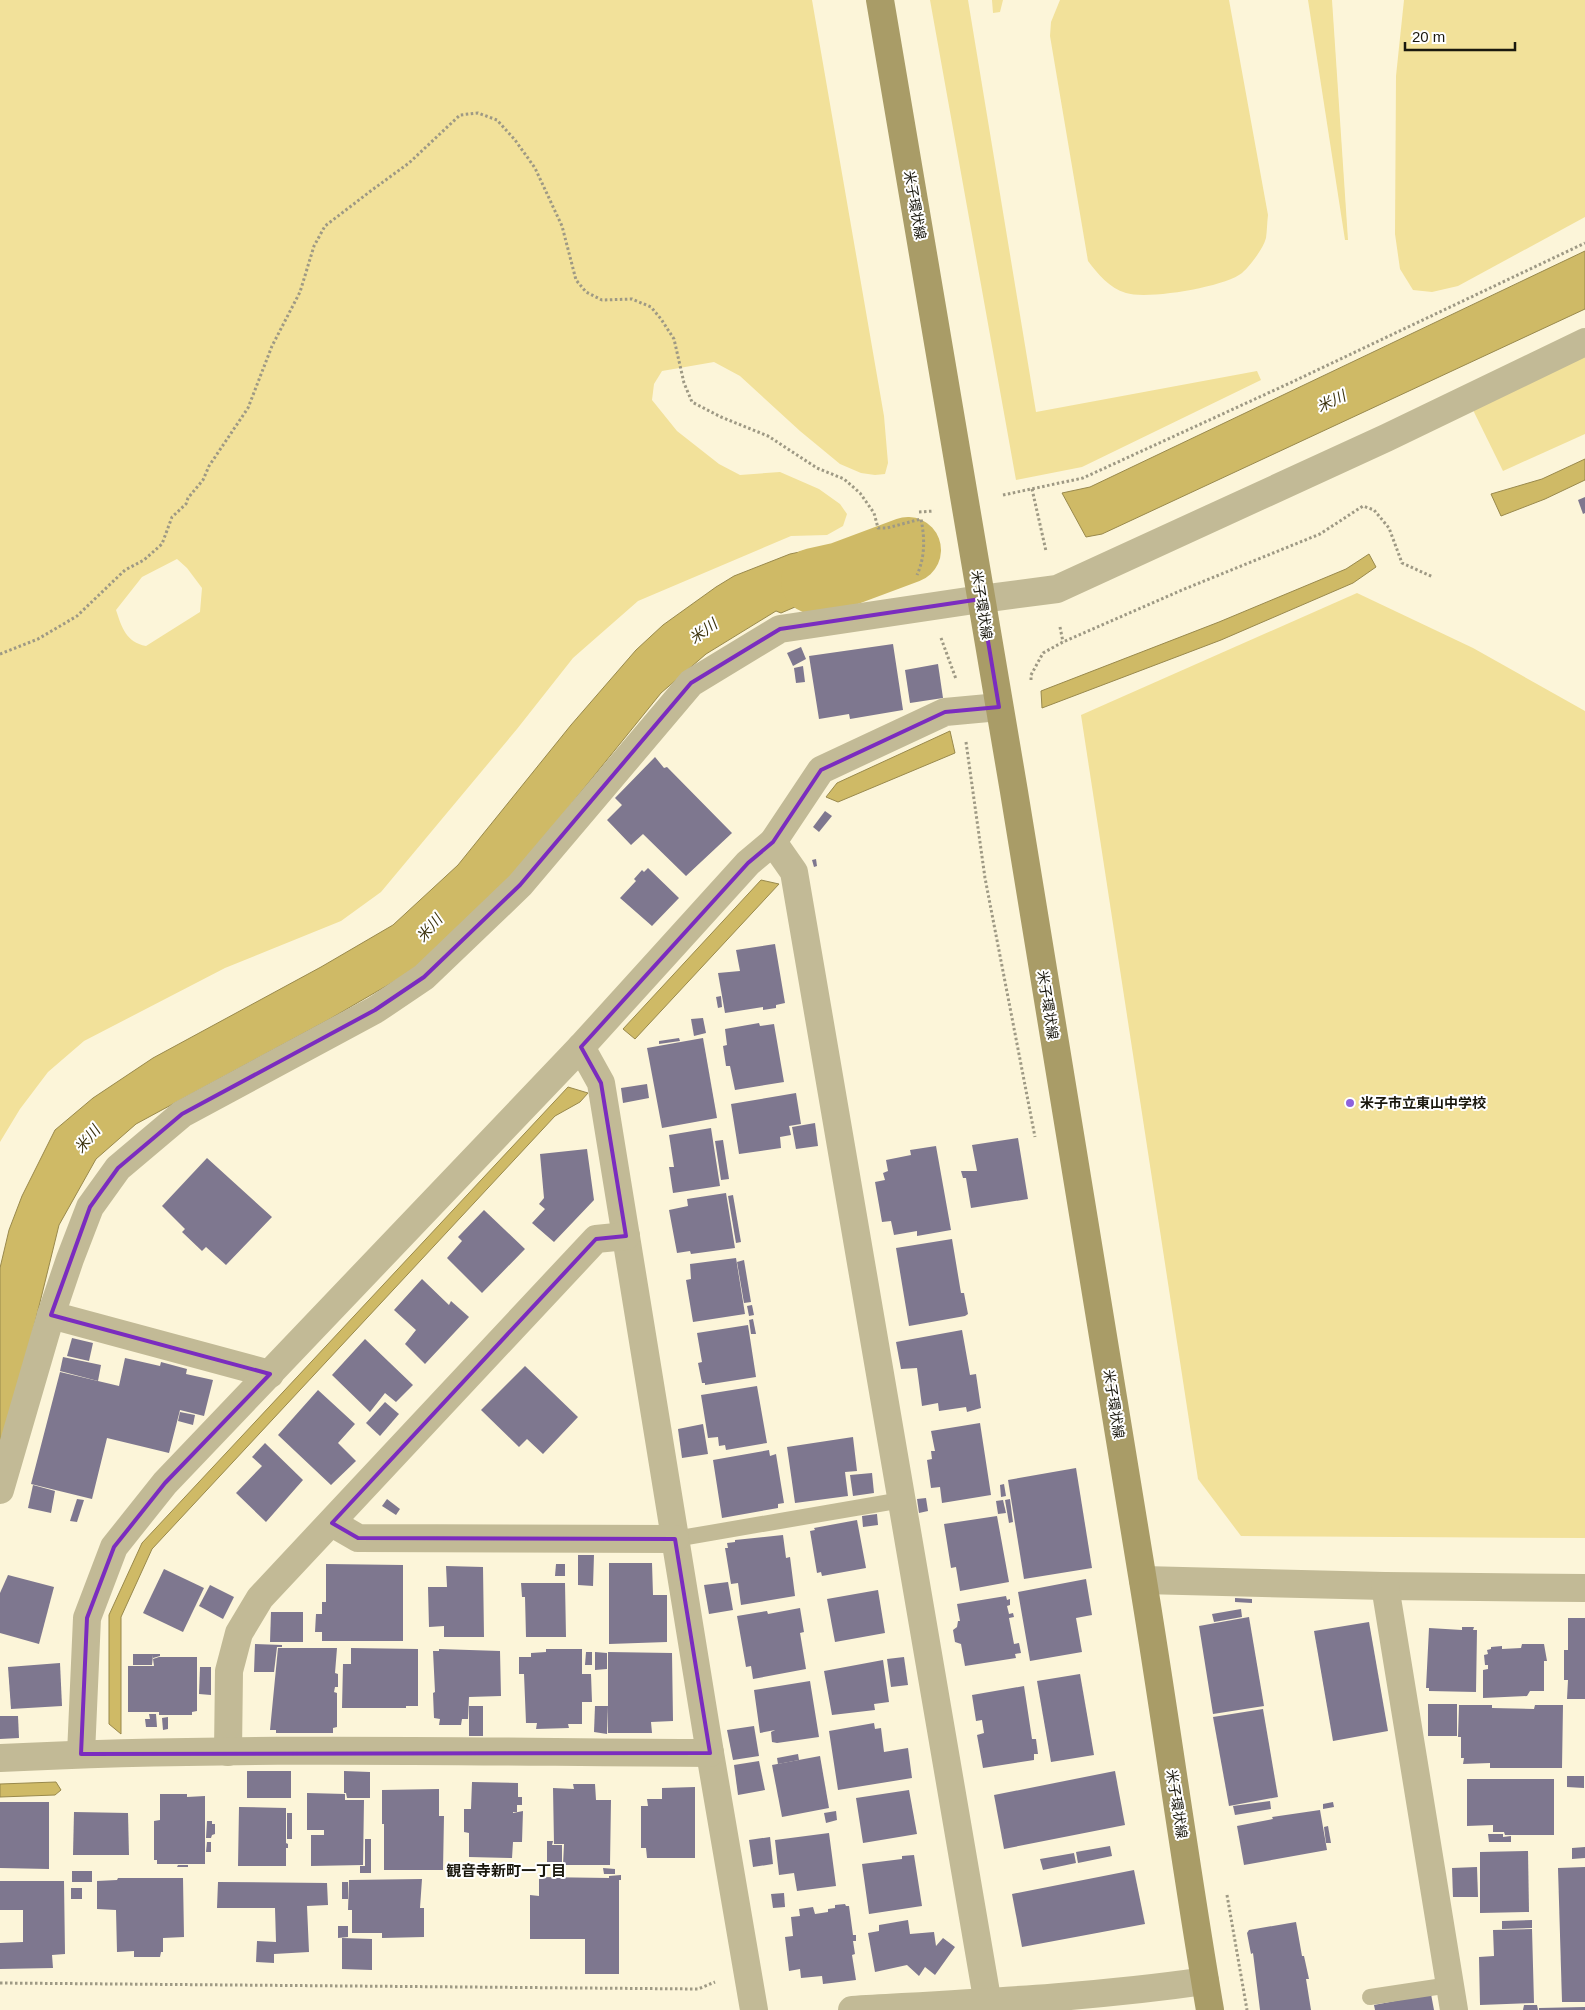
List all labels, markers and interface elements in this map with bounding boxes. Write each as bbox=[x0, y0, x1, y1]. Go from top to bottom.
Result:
scale bar bbox=[1405, 20, 1515, 52]
text: 20 m bbox=[1412, 28, 1445, 45]
street label: 米子環状線 bbox=[901, 169, 929, 241]
water label: 米川 bbox=[1314, 386, 1350, 415]
street label: 米子環状線 bbox=[969, 569, 995, 641]
water label: 米川 bbox=[686, 614, 722, 647]
water label: 米川 bbox=[413, 910, 447, 945]
street label: 米子環状線 bbox=[1035, 969, 1061, 1041]
place label: 米子市立東山中学校 bbox=[1360, 1095, 1486, 1111]
marker: 米子市立東山中学校 bbox=[1344, 1097, 1356, 1109]
water label: 米川 bbox=[71, 1121, 104, 1156]
street label: 米子環状線 bbox=[1101, 1368, 1127, 1440]
street label: 米子環状線 bbox=[1164, 1768, 1190, 1840]
district label: 観音寺新町一丁目 bbox=[446, 1862, 566, 1879]

